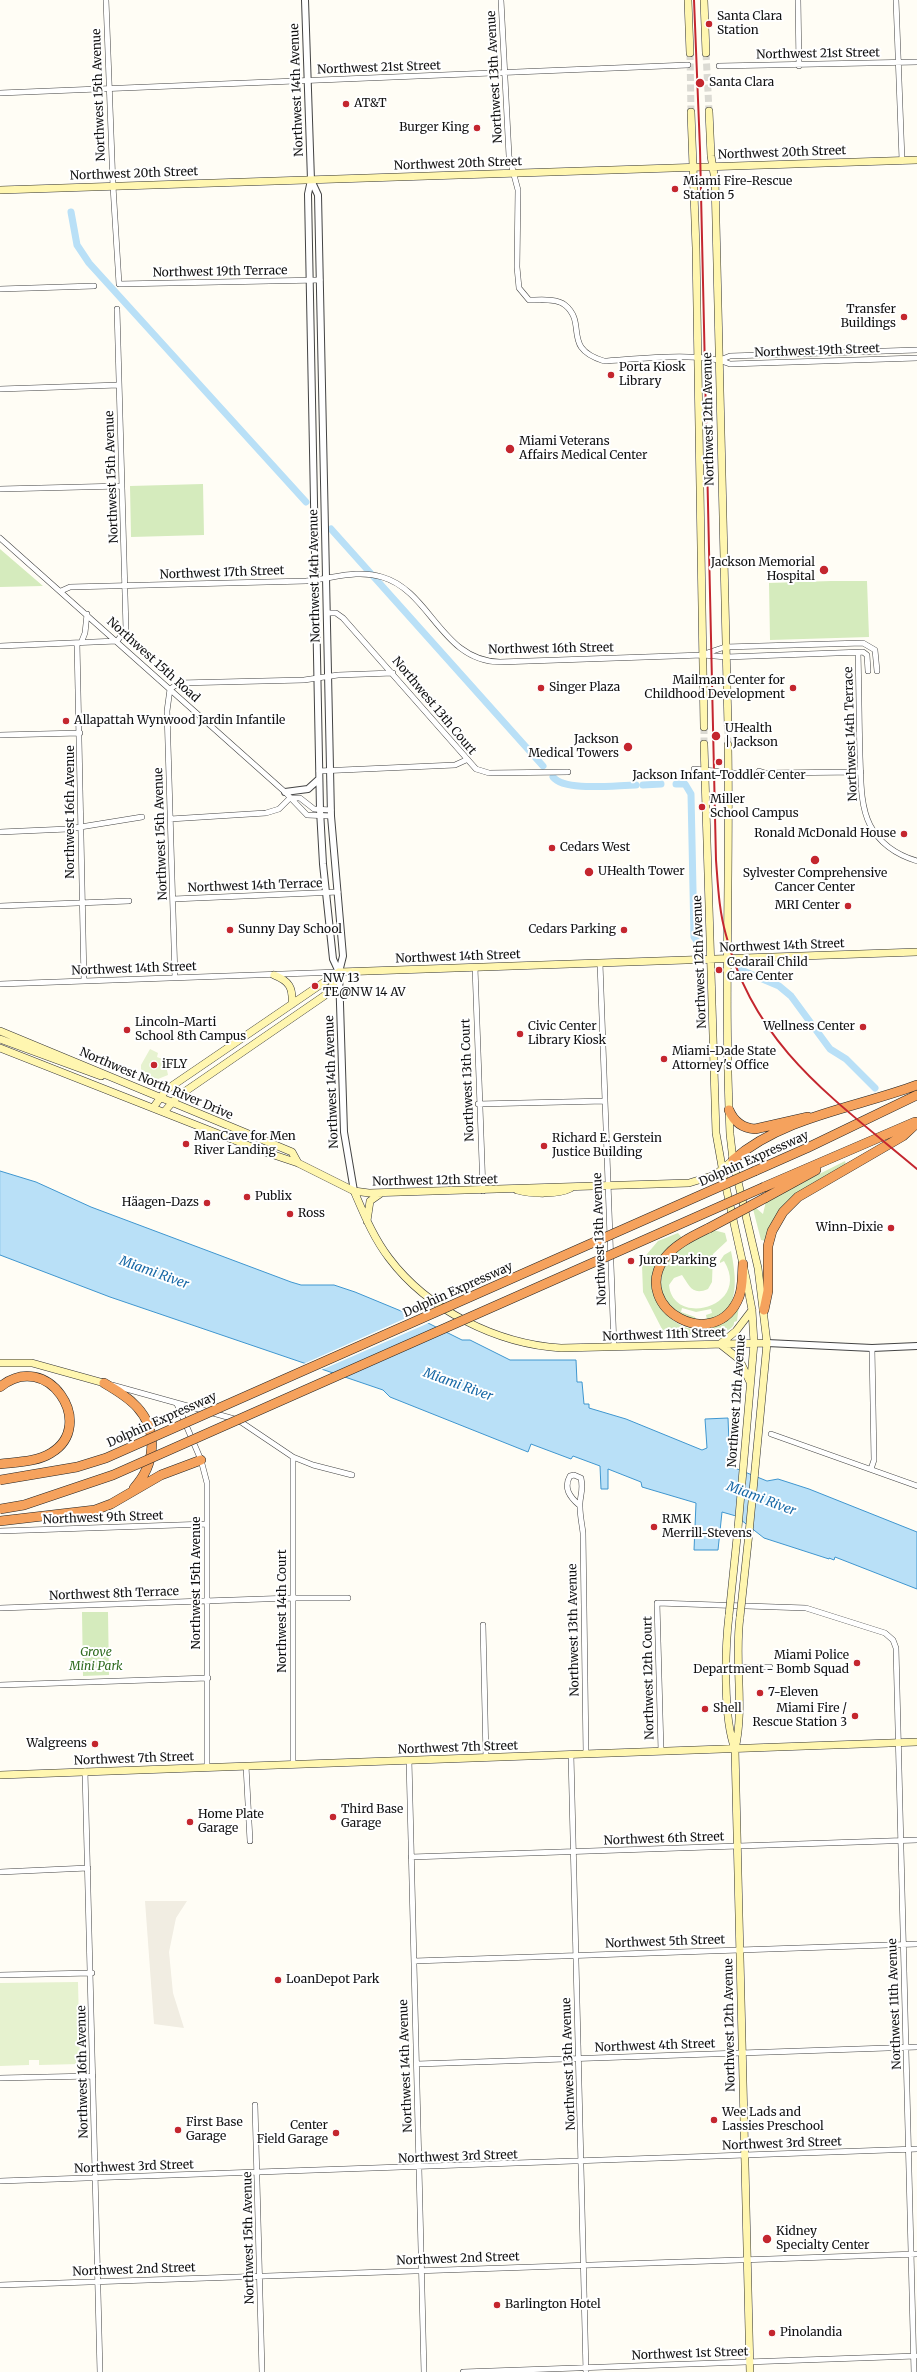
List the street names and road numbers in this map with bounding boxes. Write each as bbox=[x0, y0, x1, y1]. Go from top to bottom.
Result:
street label: Northwest 13th Avenue bbox=[484, 10, 506, 144]
street label: Northwest 14th Avenue bbox=[287, 23, 307, 157]
street label: Northwest 15th Avenue bbox=[89, 28, 109, 162]
street label: Northwest 21st Street bbox=[756, 46, 880, 62]
street label: Northwest 21st Street bbox=[317, 59, 441, 77]
street label: Northwest 20th Street bbox=[718, 144, 846, 162]
street label: Northwest 20th Street bbox=[394, 155, 522, 173]
street label: Northwest 20th Street bbox=[70, 165, 198, 183]
street label: Northwest 19th Terrace bbox=[152, 264, 288, 280]
street label: Northwest 19th Street bbox=[754, 342, 880, 360]
street label: Northwest 12th Avenue bbox=[701, 352, 717, 486]
street label: Northwest 15th Avenue bbox=[102, 410, 122, 544]
street label: Northwest 14th Avenue bbox=[307, 509, 323, 643]
street label: Northwest 17th Street bbox=[159, 564, 285, 582]
street label: Northwest 15th Road bbox=[104, 615, 202, 705]
street label: Northwest 16th Street bbox=[488, 641, 614, 657]
street label: Northwest 13th Court bbox=[389, 654, 479, 758]
street label: Northwest 14th Terrace bbox=[841, 666, 861, 802]
street label: Northwest 16th Avenue bbox=[64, 745, 78, 879]
street label: Northwest 15th Avenue bbox=[151, 767, 171, 901]
street label: Northwest 14th Terrace bbox=[187, 876, 323, 896]
street label: Northwest 12th Avenue bbox=[690, 895, 710, 1029]
street label: Northwest 14th Street bbox=[719, 937, 845, 955]
street label: Northwest 14th Street bbox=[395, 948, 521, 966]
street label: Northwest 14th Street bbox=[71, 960, 197, 978]
street label: Northwest 14th Avenue bbox=[322, 1015, 342, 1149]
street label: Northwest 13th Court bbox=[459, 1018, 477, 1142]
street label: Northwest North River Drive bbox=[77, 1045, 235, 1123]
street label: Dolphin Expressway bbox=[697, 1128, 811, 1190]
street label: Northwest 13th Avenue bbox=[590, 1172, 610, 1306]
street label: Northwest 12th Street bbox=[372, 1173, 498, 1189]
street label: Dolphin Expressway bbox=[401, 1259, 515, 1321]
street label: Northwest 11th Street bbox=[602, 1326, 726, 1344]
street label: Northwest 12th Avenue bbox=[725, 1334, 749, 1468]
street label: Dolphin Expressway bbox=[105, 1389, 219, 1451]
street label: Northwest 9th Street bbox=[42, 1509, 164, 1527]
street label: Northwest 15th Avenue bbox=[190, 1517, 204, 1649]
street label: Northwest 14th Court bbox=[276, 1549, 290, 1673]
street label: Northwest 13th Avenue bbox=[566, 1563, 582, 1697]
street label: Northwest 8th Terrace bbox=[49, 1585, 179, 1603]
street label: Northwest 12th Court bbox=[641, 1616, 657, 1740]
street label: Northwest 7th Street bbox=[398, 1739, 518, 1757]
street label: Northwest 7th Street bbox=[74, 1750, 194, 1768]
street label: Northwest 6th Street bbox=[603, 1830, 725, 1848]
street label: Northwest 5th Street bbox=[605, 1933, 725, 1951]
street label: Northwest 11th Avenue bbox=[886, 1938, 904, 2070]
street label: Northwest 12th Avenue bbox=[722, 1958, 738, 2092]
street label: Northwest 13th Avenue bbox=[559, 1997, 579, 2131]
street label: Northwest 14th Avenue bbox=[396, 1999, 416, 2133]
street label: Northwest 16th Avenue bbox=[75, 2005, 91, 2139]
street label: Northwest 4th Street bbox=[594, 2037, 716, 2055]
street label: Northwest 3rd Street bbox=[722, 2135, 842, 2153]
street label: Northwest 3rd Street bbox=[398, 2148, 518, 2166]
street label: Northwest 3rd Street bbox=[74, 2158, 194, 2176]
street label: Northwest 15th Avenue bbox=[241, 2171, 257, 2305]
street label: Northwest 2nd Street bbox=[396, 2250, 520, 2268]
street label: Northwest 2nd Street bbox=[72, 2261, 196, 2279]
street label: Northwest 1st Street bbox=[631, 2345, 749, 2363]

